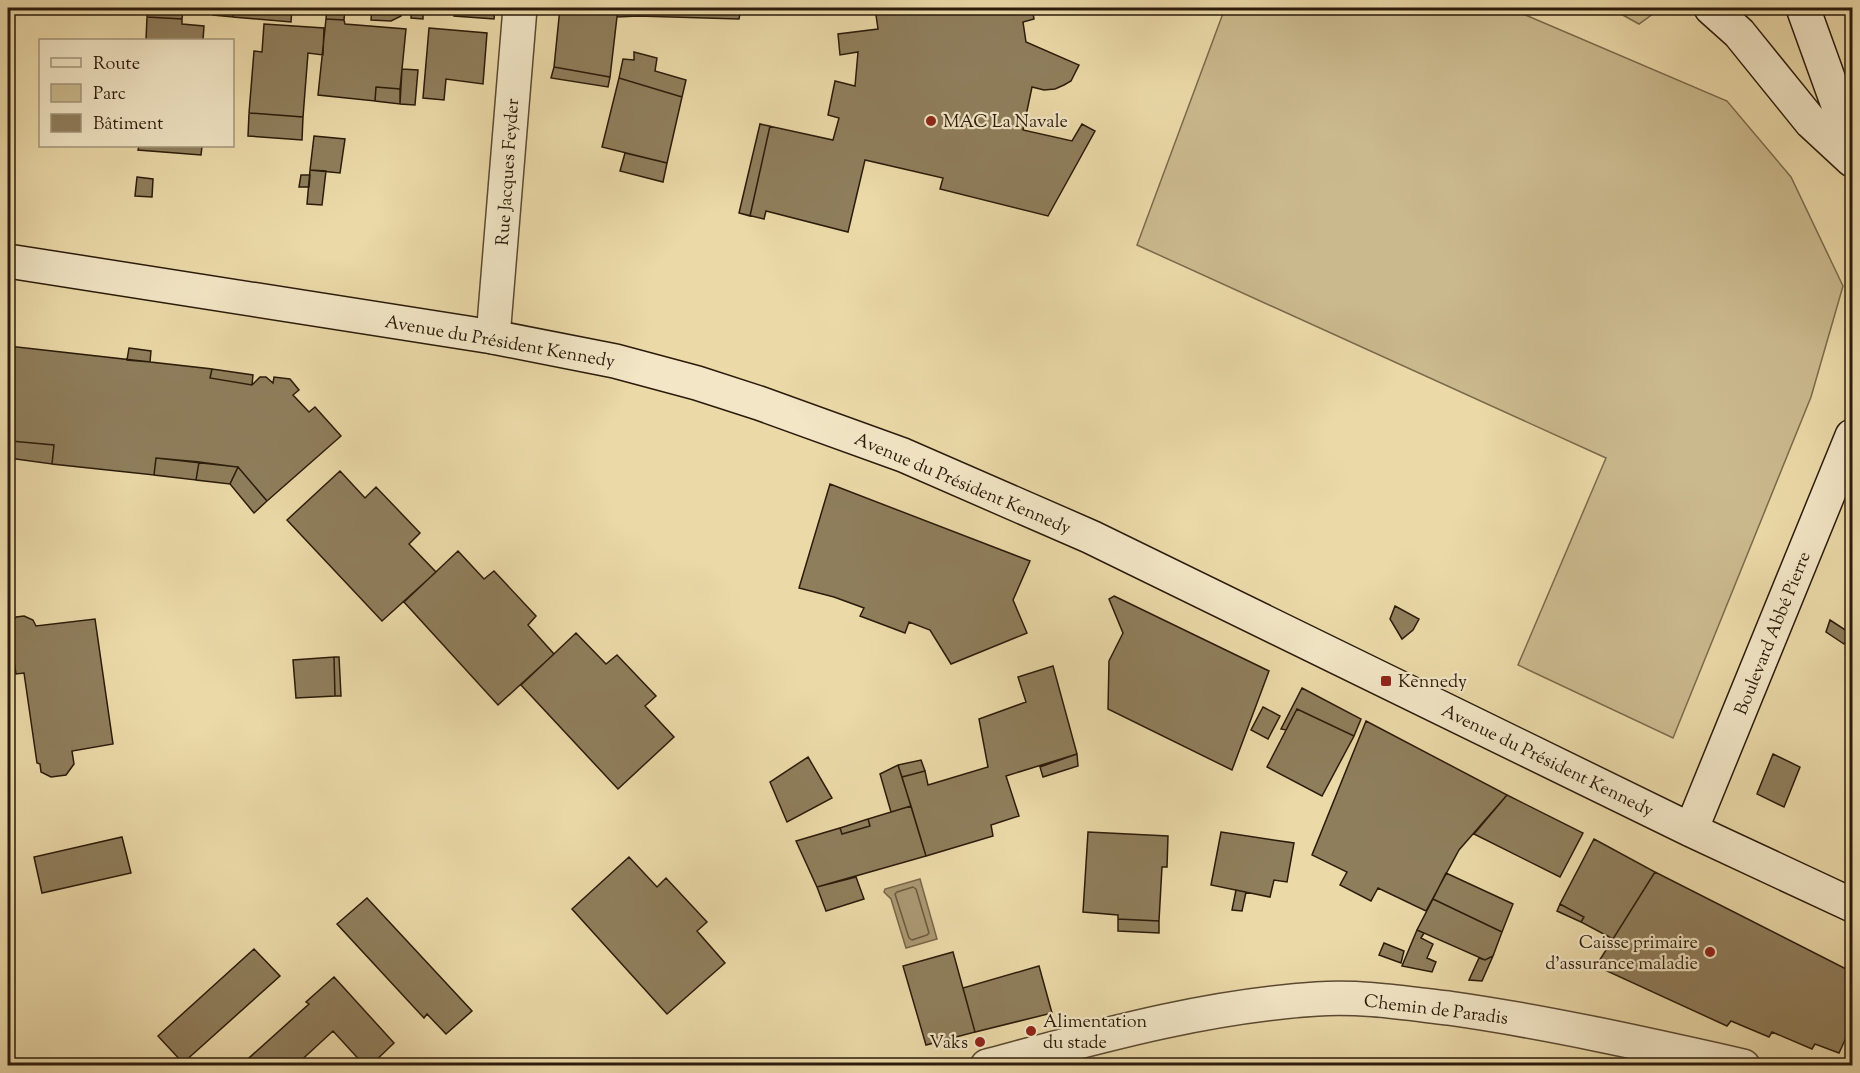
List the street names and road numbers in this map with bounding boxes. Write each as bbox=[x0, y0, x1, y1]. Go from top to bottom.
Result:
street label: Rue Jacques Feyder bbox=[491, 97, 527, 247]
street label: Avenue du Président Kennedy bbox=[383, 310, 617, 376]
street label: Avenue du Président Kennedy bbox=[850, 427, 1075, 542]
street label: Boulevard Abbé Pierre bbox=[1729, 548, 1819, 719]
street label: Avenue du Président Kennedy bbox=[1437, 699, 1658, 825]
street label: Chemin de Paradis bbox=[1362, 989, 1509, 1033]

